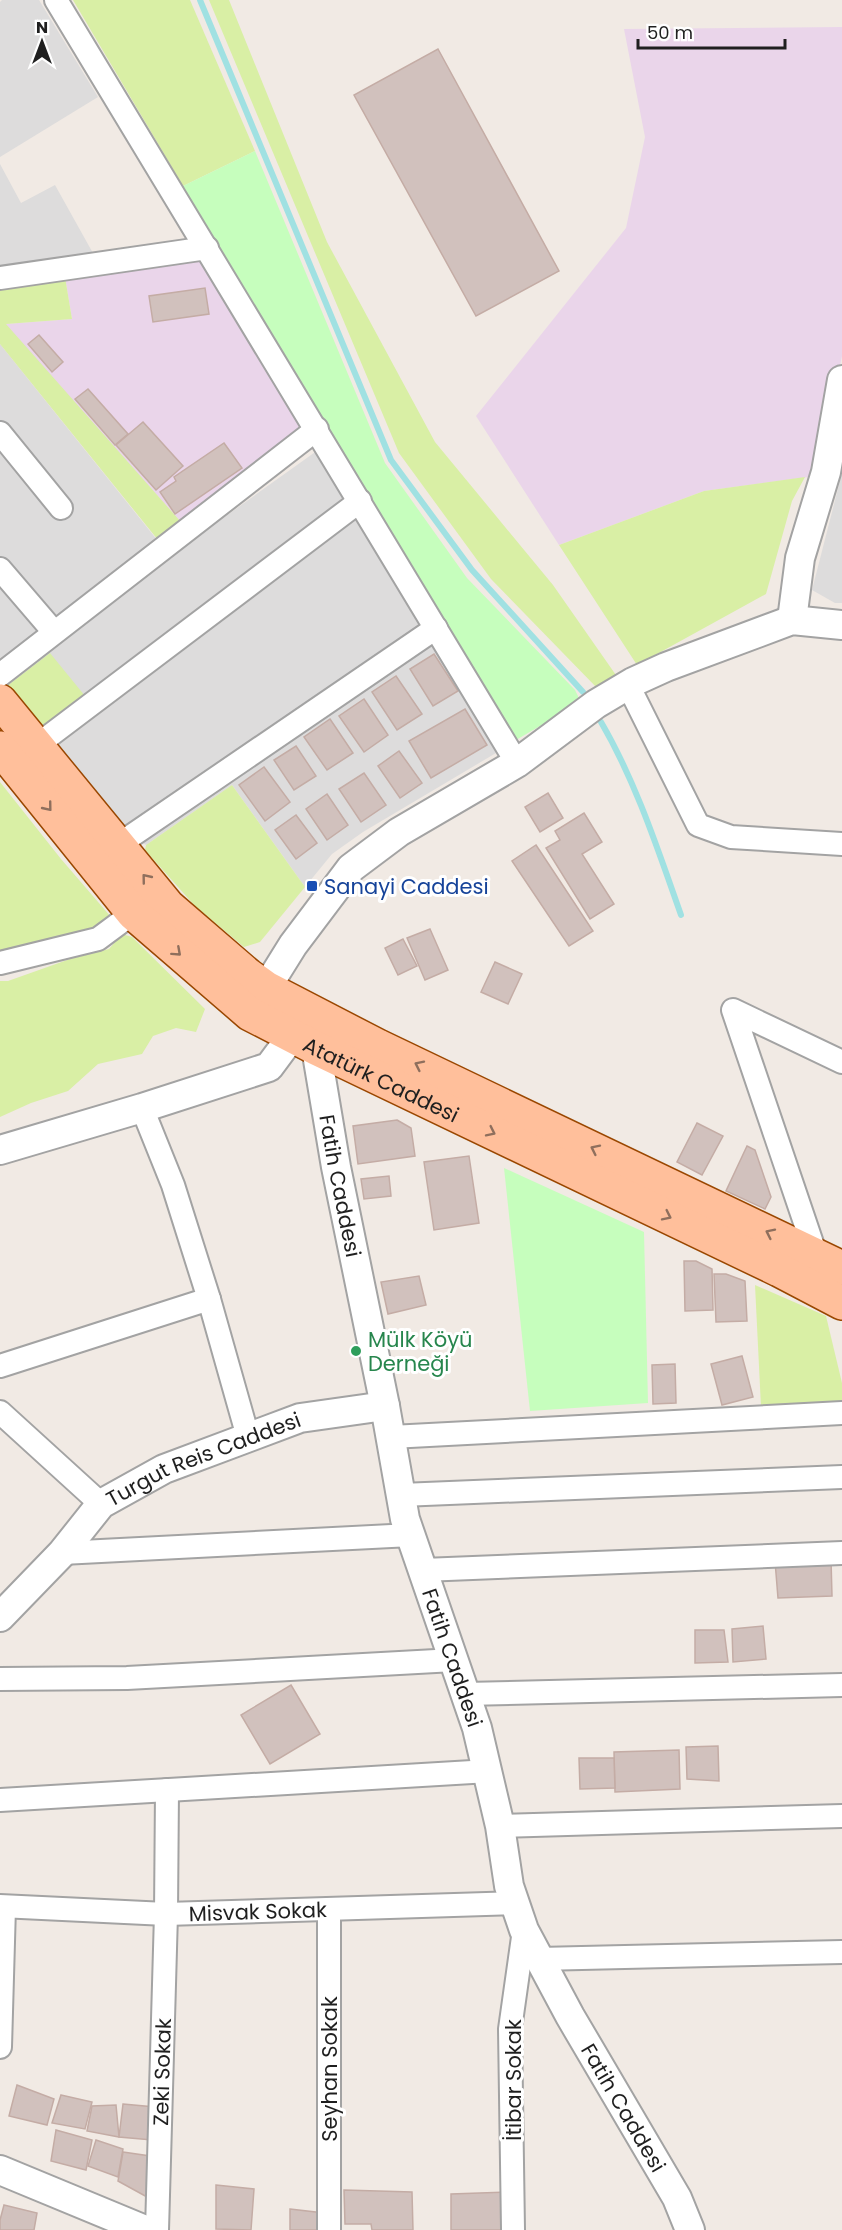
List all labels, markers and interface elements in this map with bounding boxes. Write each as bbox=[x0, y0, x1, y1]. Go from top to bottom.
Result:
north arrow bbox=[12, 12, 72, 72]
scale bar bbox=[638, 12, 785, 50]
text: N bbox=[36, 16, 48, 39]
text: 50 m bbox=[647, 20, 693, 45]
one-way arrow bbox=[41, 800, 52, 811]
place label: Sanayi Caddesi bbox=[324, 872, 489, 901]
one-way arrow bbox=[142, 874, 153, 885]
marker: Sanayi Caddesi bbox=[305, 879, 319, 893]
one-way arrow bbox=[171, 945, 181, 956]
street label: Atatürk Caddesi bbox=[298, 1029, 464, 1129]
one-way arrow bbox=[414, 1060, 425, 1072]
street label: Fatih Caddesi bbox=[313, 1112, 369, 1260]
one-way arrow bbox=[484, 1125, 495, 1137]
one-way arrow bbox=[590, 1145, 601, 1156]
one-way arrow bbox=[660, 1209, 671, 1221]
one-way arrow bbox=[766, 1229, 777, 1241]
place label: Mülk Köyü Derneği bbox=[368, 1325, 472, 1378]
marker: Mülk Köyü Derneği bbox=[349, 1344, 363, 1358]
street label: Turgut Reis Caddesi bbox=[101, 1405, 305, 1513]
street label: Fatih Caddesi bbox=[415, 1584, 490, 1731]
street label: Misvak Sokak bbox=[188, 1894, 328, 1928]
street label: Seyhan Sokak bbox=[315, 1996, 344, 2142]
street label: Zeki Sokak bbox=[145, 2018, 178, 2126]
street label: İtibar Sokak bbox=[499, 2019, 528, 2141]
street label: Fatih Caddesi bbox=[575, 2038, 673, 2177]

